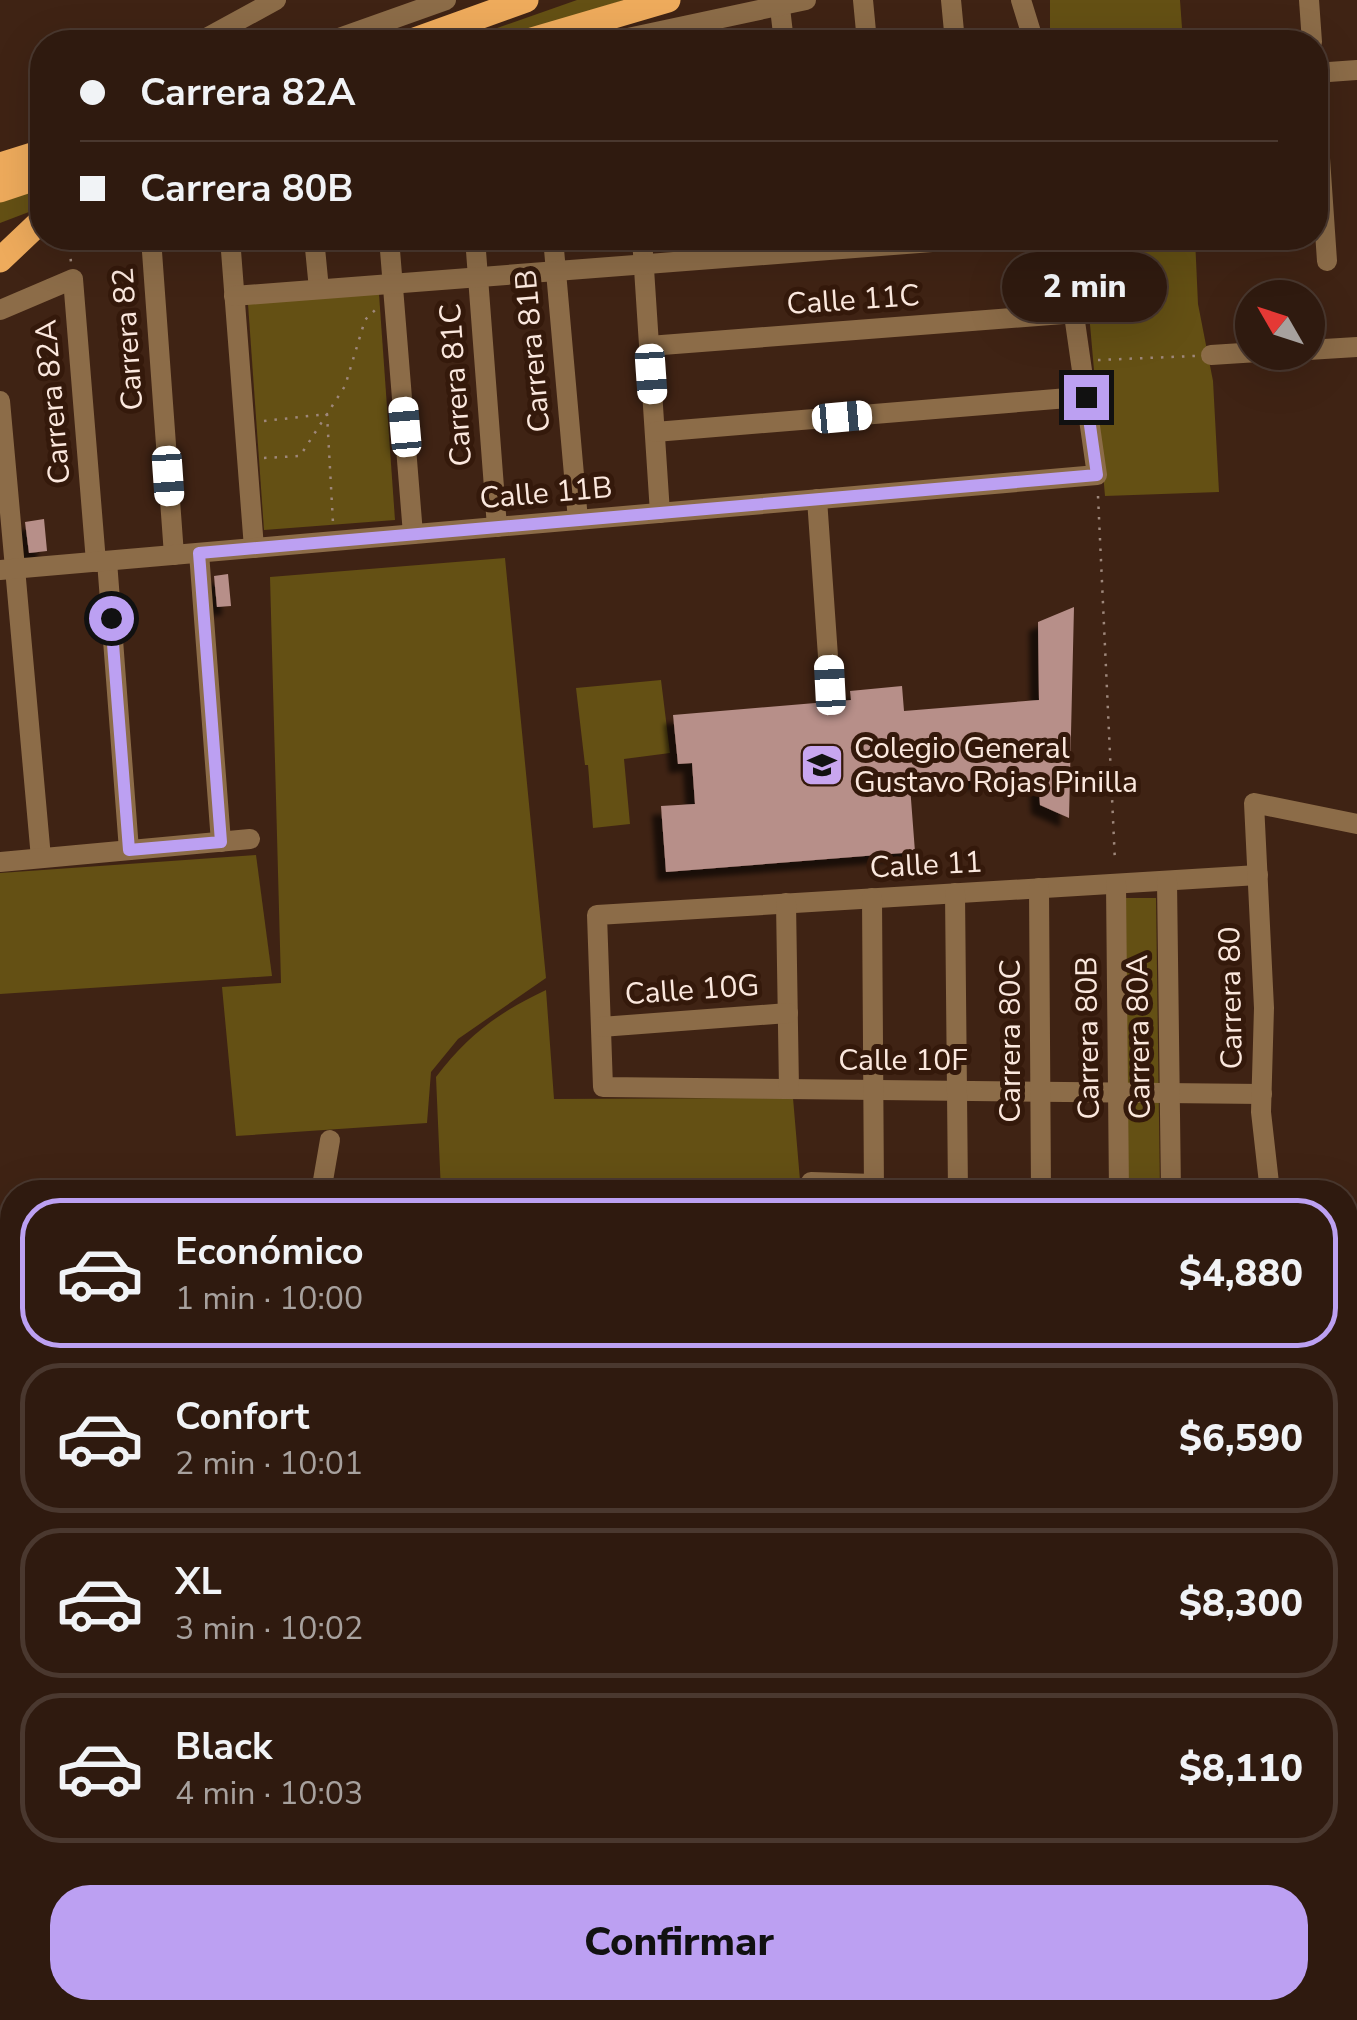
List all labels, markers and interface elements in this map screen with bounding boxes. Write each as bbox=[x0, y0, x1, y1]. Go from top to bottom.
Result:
text: Carrera 82A bbox=[140, 67, 356, 118]
text: Carrera 80B bbox=[140, 163, 354, 214]
callout: 2 min bbox=[1004, 252, 1168, 322]
text: 2 min bbox=[1042, 265, 1127, 308]
street label: Carrera 82 bbox=[103, 266, 153, 412]
street label: Carrera 81B bbox=[505, 268, 561, 434]
street label: Calle 11C bbox=[785, 275, 921, 325]
north arrow bbox=[1235, 280, 1325, 370]
map controls bbox=[1235, 280, 1325, 370]
street label: Carrera 81C bbox=[430, 302, 482, 468]
street label: Carrera 82A bbox=[25, 318, 81, 486]
car bbox=[634, 343, 668, 405]
route end bbox=[1064, 375, 1109, 420]
car bbox=[387, 396, 423, 458]
car bbox=[811, 399, 873, 435]
car bbox=[151, 445, 185, 507]
street label: Calle 11B bbox=[478, 467, 614, 519]
route start bbox=[89, 596, 134, 641]
car bbox=[813, 654, 847, 716]
place label: Colegio General Gustavo Rojas Pinilla bbox=[854, 728, 1138, 803]
school or university icon: Colegio General Gustavo Rojas Pinilla bbox=[799, 742, 845, 788]
street label: Calle 11 bbox=[869, 842, 983, 888]
street label: Carrera 80 bbox=[1209, 926, 1253, 1070]
street label: Carrera 80A bbox=[1117, 954, 1161, 1120]
street label: Carrera 80B bbox=[1066, 956, 1110, 1120]
street label: Carrera 80C bbox=[990, 959, 1031, 1123]
street label: Calle 10G bbox=[623, 965, 761, 1015]
street label: Calle 10F bbox=[838, 1040, 968, 1081]
text: Económico bbox=[175, 1226, 364, 1277]
icon: car bbox=[55, 1228, 145, 1318]
text: $4,880 bbox=[1179, 1248, 1303, 1299]
text: 1 min · 10:00 bbox=[175, 1277, 363, 1320]
text: Confort bbox=[175, 1391, 309, 1442]
icon: car bbox=[55, 1393, 145, 1483]
text: $6,590 bbox=[1179, 1413, 1303, 1464]
text: 2 min · 10:01 bbox=[175, 1442, 363, 1485]
text: XL bbox=[175, 1556, 222, 1607]
icon: car bbox=[55, 1558, 145, 1648]
text: $8,300 bbox=[1179, 1578, 1303, 1629]
text: 3 min · 10:02 bbox=[175, 1607, 363, 1650]
text: Black bbox=[175, 1721, 272, 1772]
icon: car bbox=[55, 1723, 145, 1813]
text: $8,110 bbox=[1179, 1743, 1303, 1794]
text: 4 min · 10:03 bbox=[175, 1772, 363, 1815]
button: Confirmar bbox=[50, 1885, 1308, 2000]

